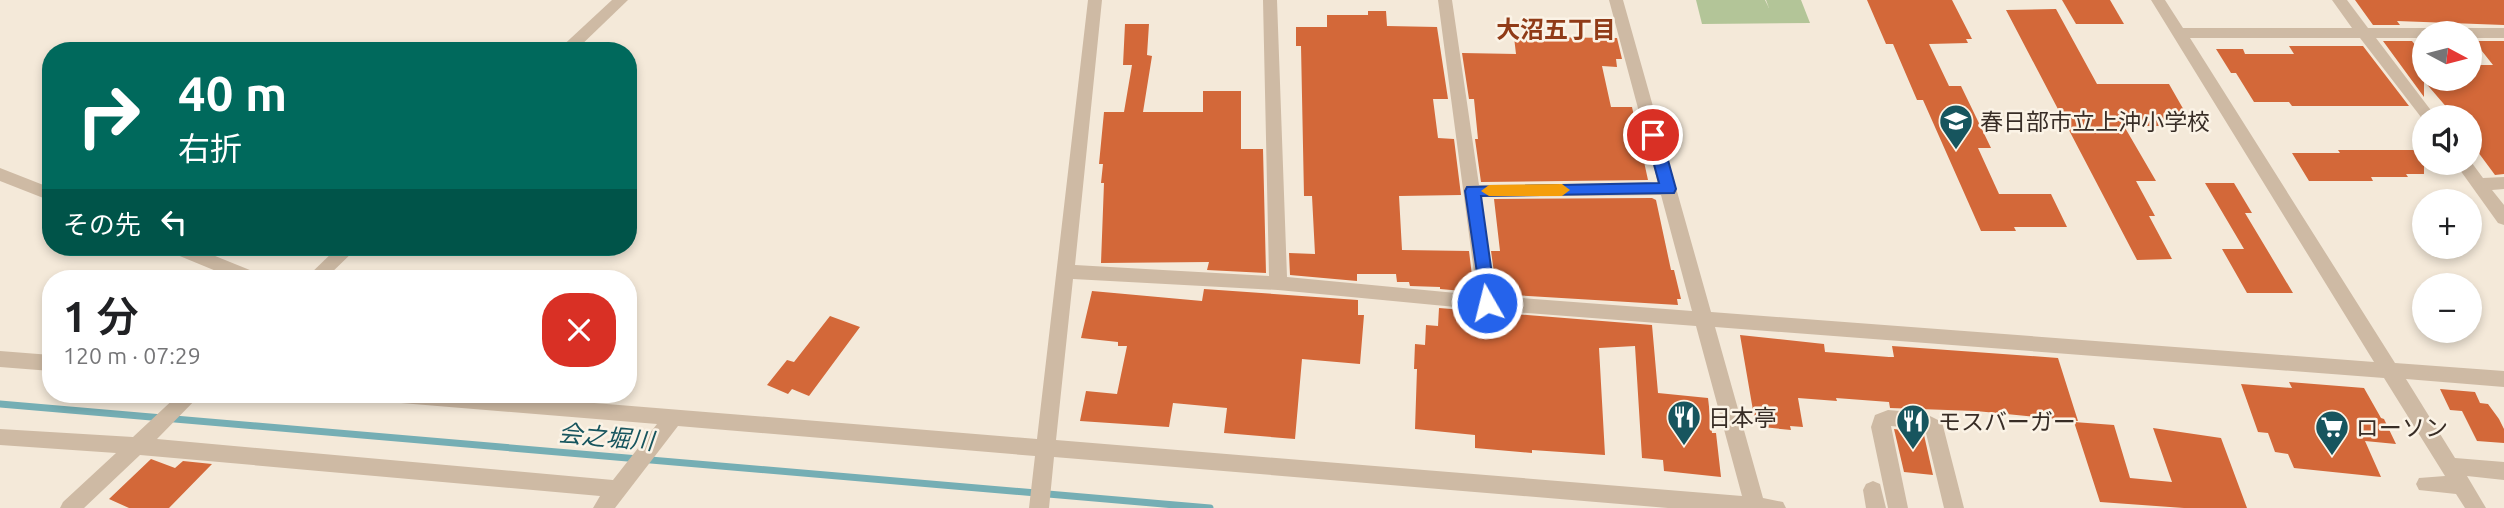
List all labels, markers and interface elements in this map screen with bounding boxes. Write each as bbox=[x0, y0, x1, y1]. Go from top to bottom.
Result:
district label: 大沼五丁目 bbox=[1496, 16, 1616, 43]
north arrow bbox=[2412, 21, 2482, 91]
map controls bbox=[2412, 21, 2482, 343]
text: 40 m bbox=[178, 65, 287, 120]
icon: right bbox=[63, 70, 154, 161]
school or university icon: 春日部市立上沖小学校 bbox=[1937, 102, 1975, 151]
pin bbox=[1623, 105, 1683, 165]
button: sound bbox=[2412, 105, 2482, 175]
place label: 春日部市立上沖小学校 bbox=[1980, 109, 2210, 134]
icon: arrive bbox=[1634, 116, 1672, 154]
text: 右折 bbox=[178, 130, 242, 166]
button: + bbox=[2412, 189, 2482, 259]
icon: left bbox=[155, 203, 193, 241]
text: その先 bbox=[63, 210, 141, 239]
position arrow bbox=[1450, 266, 1524, 340]
button: − bbox=[2412, 273, 2482, 343]
text: 1 分 bbox=[63, 293, 139, 340]
button: close bbox=[542, 293, 616, 367]
text: 120 m · 07:29 bbox=[63, 343, 201, 368]
restaurant icon: 日本亭 bbox=[1665, 398, 1703, 447]
restaurant icon: モスバーガー bbox=[1894, 402, 1932, 451]
place label: 日本亭 bbox=[1708, 405, 1777, 430]
supermarket icon: ローソン bbox=[2313, 408, 2351, 457]
place label: モスバーガー bbox=[1938, 409, 2076, 434]
place label: ローソン bbox=[2356, 415, 2448, 440]
water label: 会之堀川 bbox=[557, 419, 658, 455]

